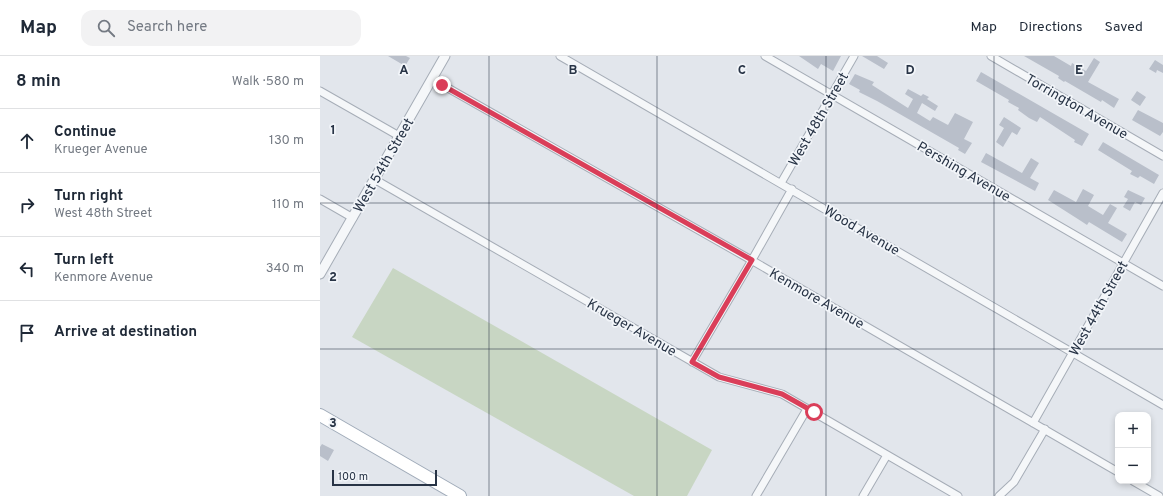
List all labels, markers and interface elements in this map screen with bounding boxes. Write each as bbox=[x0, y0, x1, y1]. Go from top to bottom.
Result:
search box bbox=[81, 10, 361, 46]
text: Map bbox=[20, 16, 57, 40]
icon: search bbox=[95, 17, 117, 39]
text: Search here bbox=[127, 18, 207, 37]
text: Map bbox=[971, 19, 997, 36]
text: Directions bbox=[1019, 19, 1083, 36]
text: Saved bbox=[1105, 19, 1143, 36]
text: A bbox=[399, 63, 409, 79]
text: B bbox=[569, 63, 578, 79]
text: C bbox=[738, 63, 746, 79]
text: D bbox=[905, 63, 915, 79]
text: E bbox=[1075, 63, 1083, 79]
street label: West 48th Street bbox=[786, 70, 853, 170]
text: 8 min bbox=[16, 71, 61, 93]
street label: Torrington Avenue bbox=[1022, 71, 1130, 143]
text: Walk · 580 m bbox=[232, 74, 304, 90]
route end bbox=[433, 76, 451, 94]
street label: West 54th Street bbox=[350, 115, 418, 216]
text: Continue bbox=[54, 123, 116, 142]
text: 1 bbox=[330, 123, 336, 139]
icon: ahead bbox=[16, 130, 38, 152]
text: 130 m bbox=[269, 133, 304, 149]
street label: Pershing Avenue bbox=[913, 139, 1013, 206]
text: Krueger Avenue bbox=[54, 142, 147, 158]
text: Turn right bbox=[54, 187, 123, 206]
icon: right bbox=[16, 194, 38, 216]
text: 110 m bbox=[272, 197, 304, 213]
street label: Wood Avenue bbox=[820, 203, 902, 260]
text: West 48th Street bbox=[54, 206, 152, 222]
text: Turn left bbox=[54, 251, 114, 270]
icon: left bbox=[16, 258, 38, 280]
street label: West 44th Street bbox=[1066, 258, 1132, 359]
text: 340 m bbox=[266, 261, 304, 277]
street label: Kenmore Avenue bbox=[766, 265, 867, 333]
text: Kenmore Avenue bbox=[54, 270, 153, 286]
text: 2 bbox=[329, 270, 337, 286]
street label: Krueger Avenue bbox=[583, 296, 679, 361]
icon: arrive bbox=[16, 322, 38, 344]
text: Arrive at destination bbox=[54, 323, 197, 342]
route start bbox=[805, 403, 823, 421]
map controls bbox=[1115, 412, 1151, 484]
button: + bbox=[1115, 412, 1151, 448]
text: 3 bbox=[329, 416, 337, 432]
button: − bbox=[1115, 448, 1151, 484]
scale bar bbox=[332, 468, 437, 487]
text: 100 m bbox=[338, 470, 368, 484]

